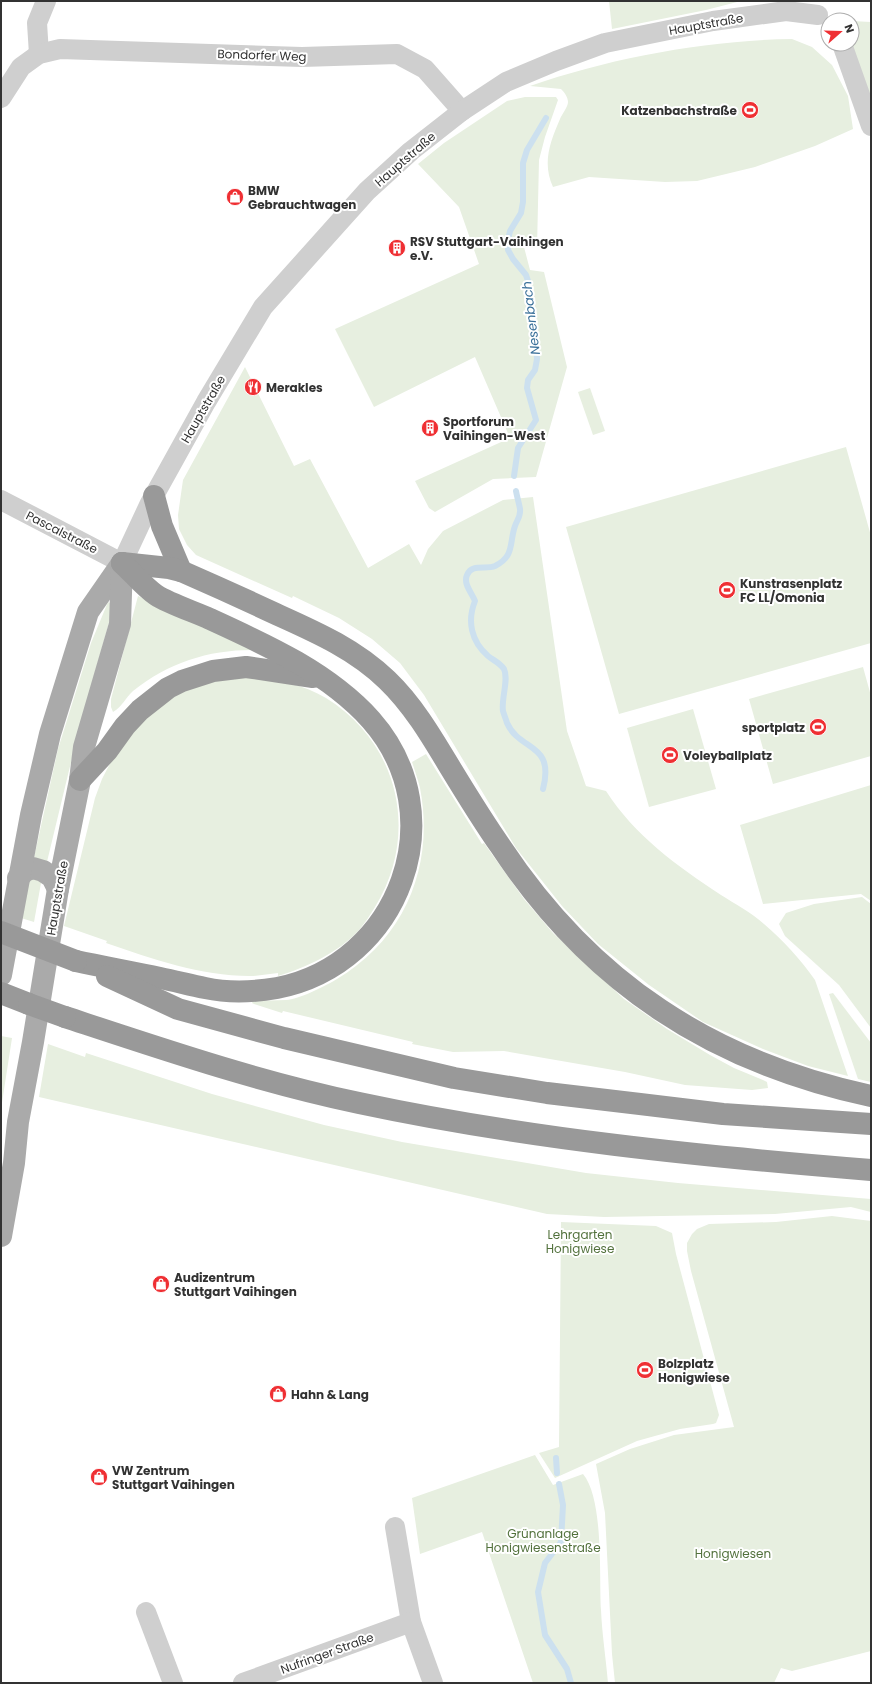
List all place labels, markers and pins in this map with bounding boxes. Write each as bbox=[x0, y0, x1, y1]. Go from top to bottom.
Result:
sports icon: Katzenbachstraße bbox=[740, 100, 760, 120]
place label: Katzenbachstraße bbox=[621, 102, 738, 119]
place label: BMW Gebrauchtwagen bbox=[248, 182, 356, 213]
shop icon: BMW Gebrauchtwagen bbox=[225, 187, 245, 207]
place label: RSV Stuttgart-Vaihingen e.V. bbox=[410, 233, 564, 264]
building icon: RSV Stuttgart-Vaihingen e.V. bbox=[387, 238, 407, 258]
restaurant icon: Merakles bbox=[243, 377, 263, 397]
place label: Merakles bbox=[266, 379, 323, 396]
place label: Sportforum Vaihingen-West bbox=[443, 413, 545, 444]
building icon: Sportforum Vaihingen-West bbox=[420, 418, 440, 438]
place label: Kunstrasenplatz FC LL/Omonia bbox=[740, 575, 842, 606]
sports icon: Kunstrasenplatz FC LL/Omonia bbox=[717, 580, 737, 600]
sports icon: sportplatz bbox=[808, 717, 828, 737]
place label: sportplatz bbox=[742, 719, 805, 736]
sports icon: Voleyballplatz bbox=[660, 745, 680, 765]
place label: Voleyballplatz bbox=[683, 747, 772, 764]
place label: Audizentrum Stuttgart Vaihingen bbox=[174, 1269, 297, 1300]
shop icon: Audizentrum Stuttgart Vaihingen bbox=[151, 1274, 171, 1294]
place label: Bolzplatz Honigwiese bbox=[658, 1355, 730, 1386]
sports icon: Bolzplatz Honigwiese bbox=[635, 1360, 655, 1380]
shop icon: Hahn & Lang bbox=[268, 1384, 288, 1404]
place label: Hahn & Lang bbox=[291, 1386, 369, 1403]
place label: VW Zentrum Stuttgart Vaihingen bbox=[112, 1462, 235, 1493]
shop icon: VW Zentrum Stuttgart Vaihingen bbox=[89, 1467, 109, 1487]

